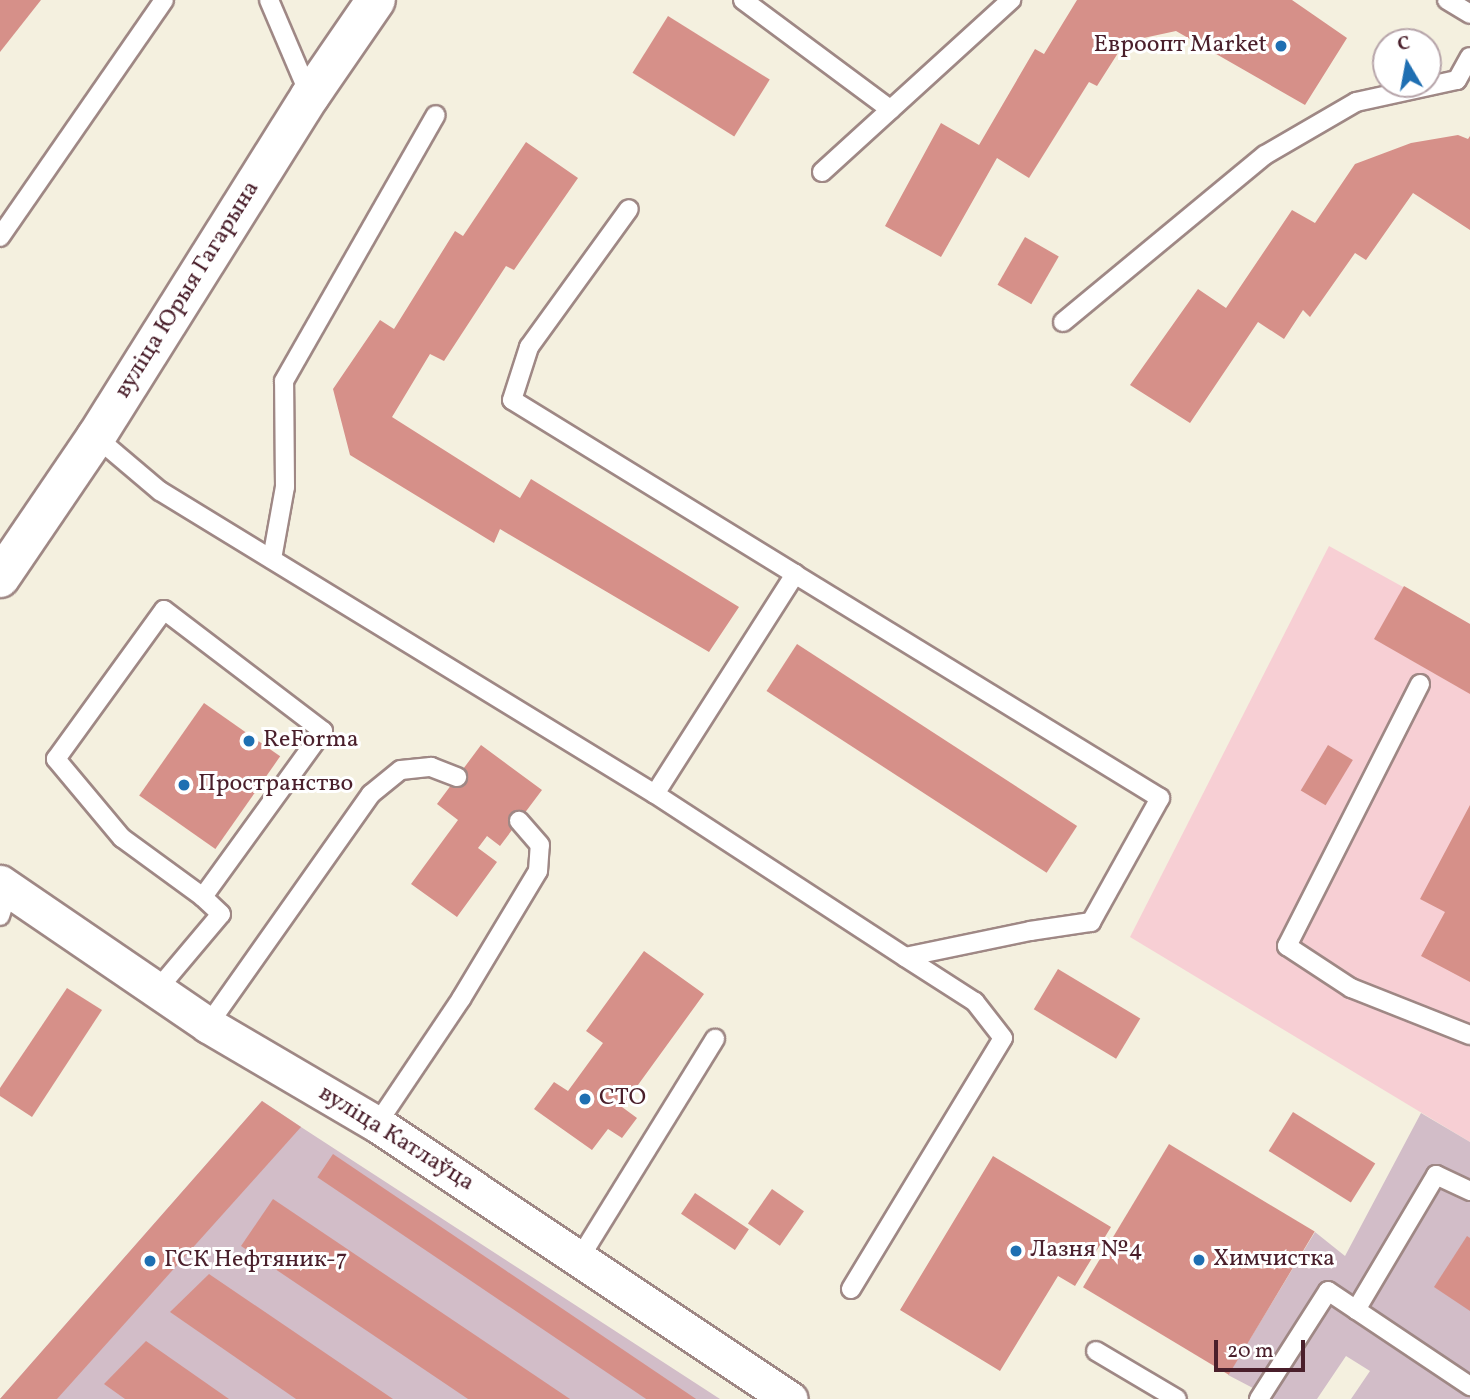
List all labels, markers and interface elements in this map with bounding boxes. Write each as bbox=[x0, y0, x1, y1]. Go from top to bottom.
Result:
north arrow bbox=[1372, 28, 1442, 98]
text: С bbox=[1395, 30, 1412, 58]
place label: Евроопт Market bbox=[1094, 32, 1267, 60]
marker: Евроопт Market bbox=[1273, 38, 1289, 54]
street label: вуліца Юрыя Гагарына bbox=[109, 176, 267, 404]
place label: ReForma bbox=[263, 727, 359, 755]
marker: ReForma bbox=[241, 733, 257, 749]
place label: Пространство bbox=[198, 771, 353, 799]
marker: Пространство bbox=[176, 777, 192, 793]
street label: вуліца Катлаўца bbox=[313, 1080, 479, 1198]
place label: СТО bbox=[599, 1085, 646, 1113]
marker: СТО bbox=[577, 1091, 593, 1107]
place label: Лазня №4 bbox=[1030, 1237, 1143, 1265]
marker: Лазня №4 bbox=[1008, 1243, 1024, 1259]
place label: Химчистка bbox=[1213, 1246, 1335, 1274]
place label: ГСК Нефтяник-7 bbox=[164, 1247, 347, 1275]
marker: Химчистка bbox=[1191, 1252, 1207, 1268]
marker: ГСК Нефтяник-7 bbox=[142, 1253, 158, 1269]
scale bar bbox=[1218, 1326, 1309, 1370]
text: 20 m bbox=[1227, 1337, 1273, 1366]

